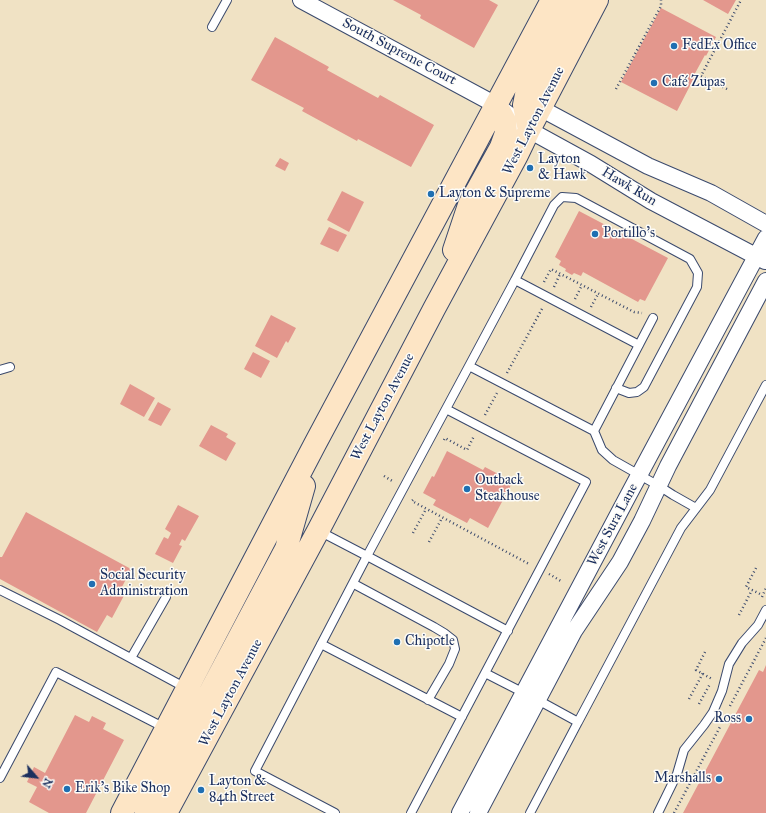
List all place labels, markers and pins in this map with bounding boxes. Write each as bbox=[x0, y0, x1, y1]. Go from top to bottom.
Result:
place label: FedEx Office bbox=[682, 38, 756, 54]
marker: FedEx Office bbox=[669, 41, 679, 51]
place label: Café Zupas bbox=[662, 75, 725, 91]
marker: Café Zupas bbox=[649, 78, 659, 88]
place label: Layton & Hawk bbox=[538, 152, 586, 184]
marker: Layton & Hawk bbox=[525, 163, 535, 173]
place label: Layton & Supreme bbox=[439, 186, 550, 202]
marker: Layton & Supreme bbox=[426, 189, 436, 199]
place label: Portillo's bbox=[603, 226, 655, 242]
marker: Portillo's bbox=[590, 229, 600, 239]
place label: Outback Steakhouse bbox=[475, 473, 540, 506]
marker: Outback Steakhouse bbox=[462, 484, 472, 494]
place label: Social Security Administration bbox=[100, 568, 188, 600]
marker: Social Security Administration bbox=[87, 579, 97, 589]
place label: Chipotle bbox=[405, 634, 455, 650]
marker: Chipotle bbox=[392, 637, 402, 647]
place label: Ross bbox=[714, 711, 741, 727]
marker: Ross bbox=[744, 714, 754, 724]
place label: Marshalls bbox=[654, 771, 711, 787]
place label: Layton & 84th Street bbox=[209, 774, 275, 806]
marker: Marshalls bbox=[714, 774, 724, 784]
place label: Erik's Bike Shop bbox=[75, 781, 170, 797]
marker: Erik's Bike Shop bbox=[62, 784, 72, 794]
marker: Layton & 84th Street bbox=[196, 785, 206, 795]

